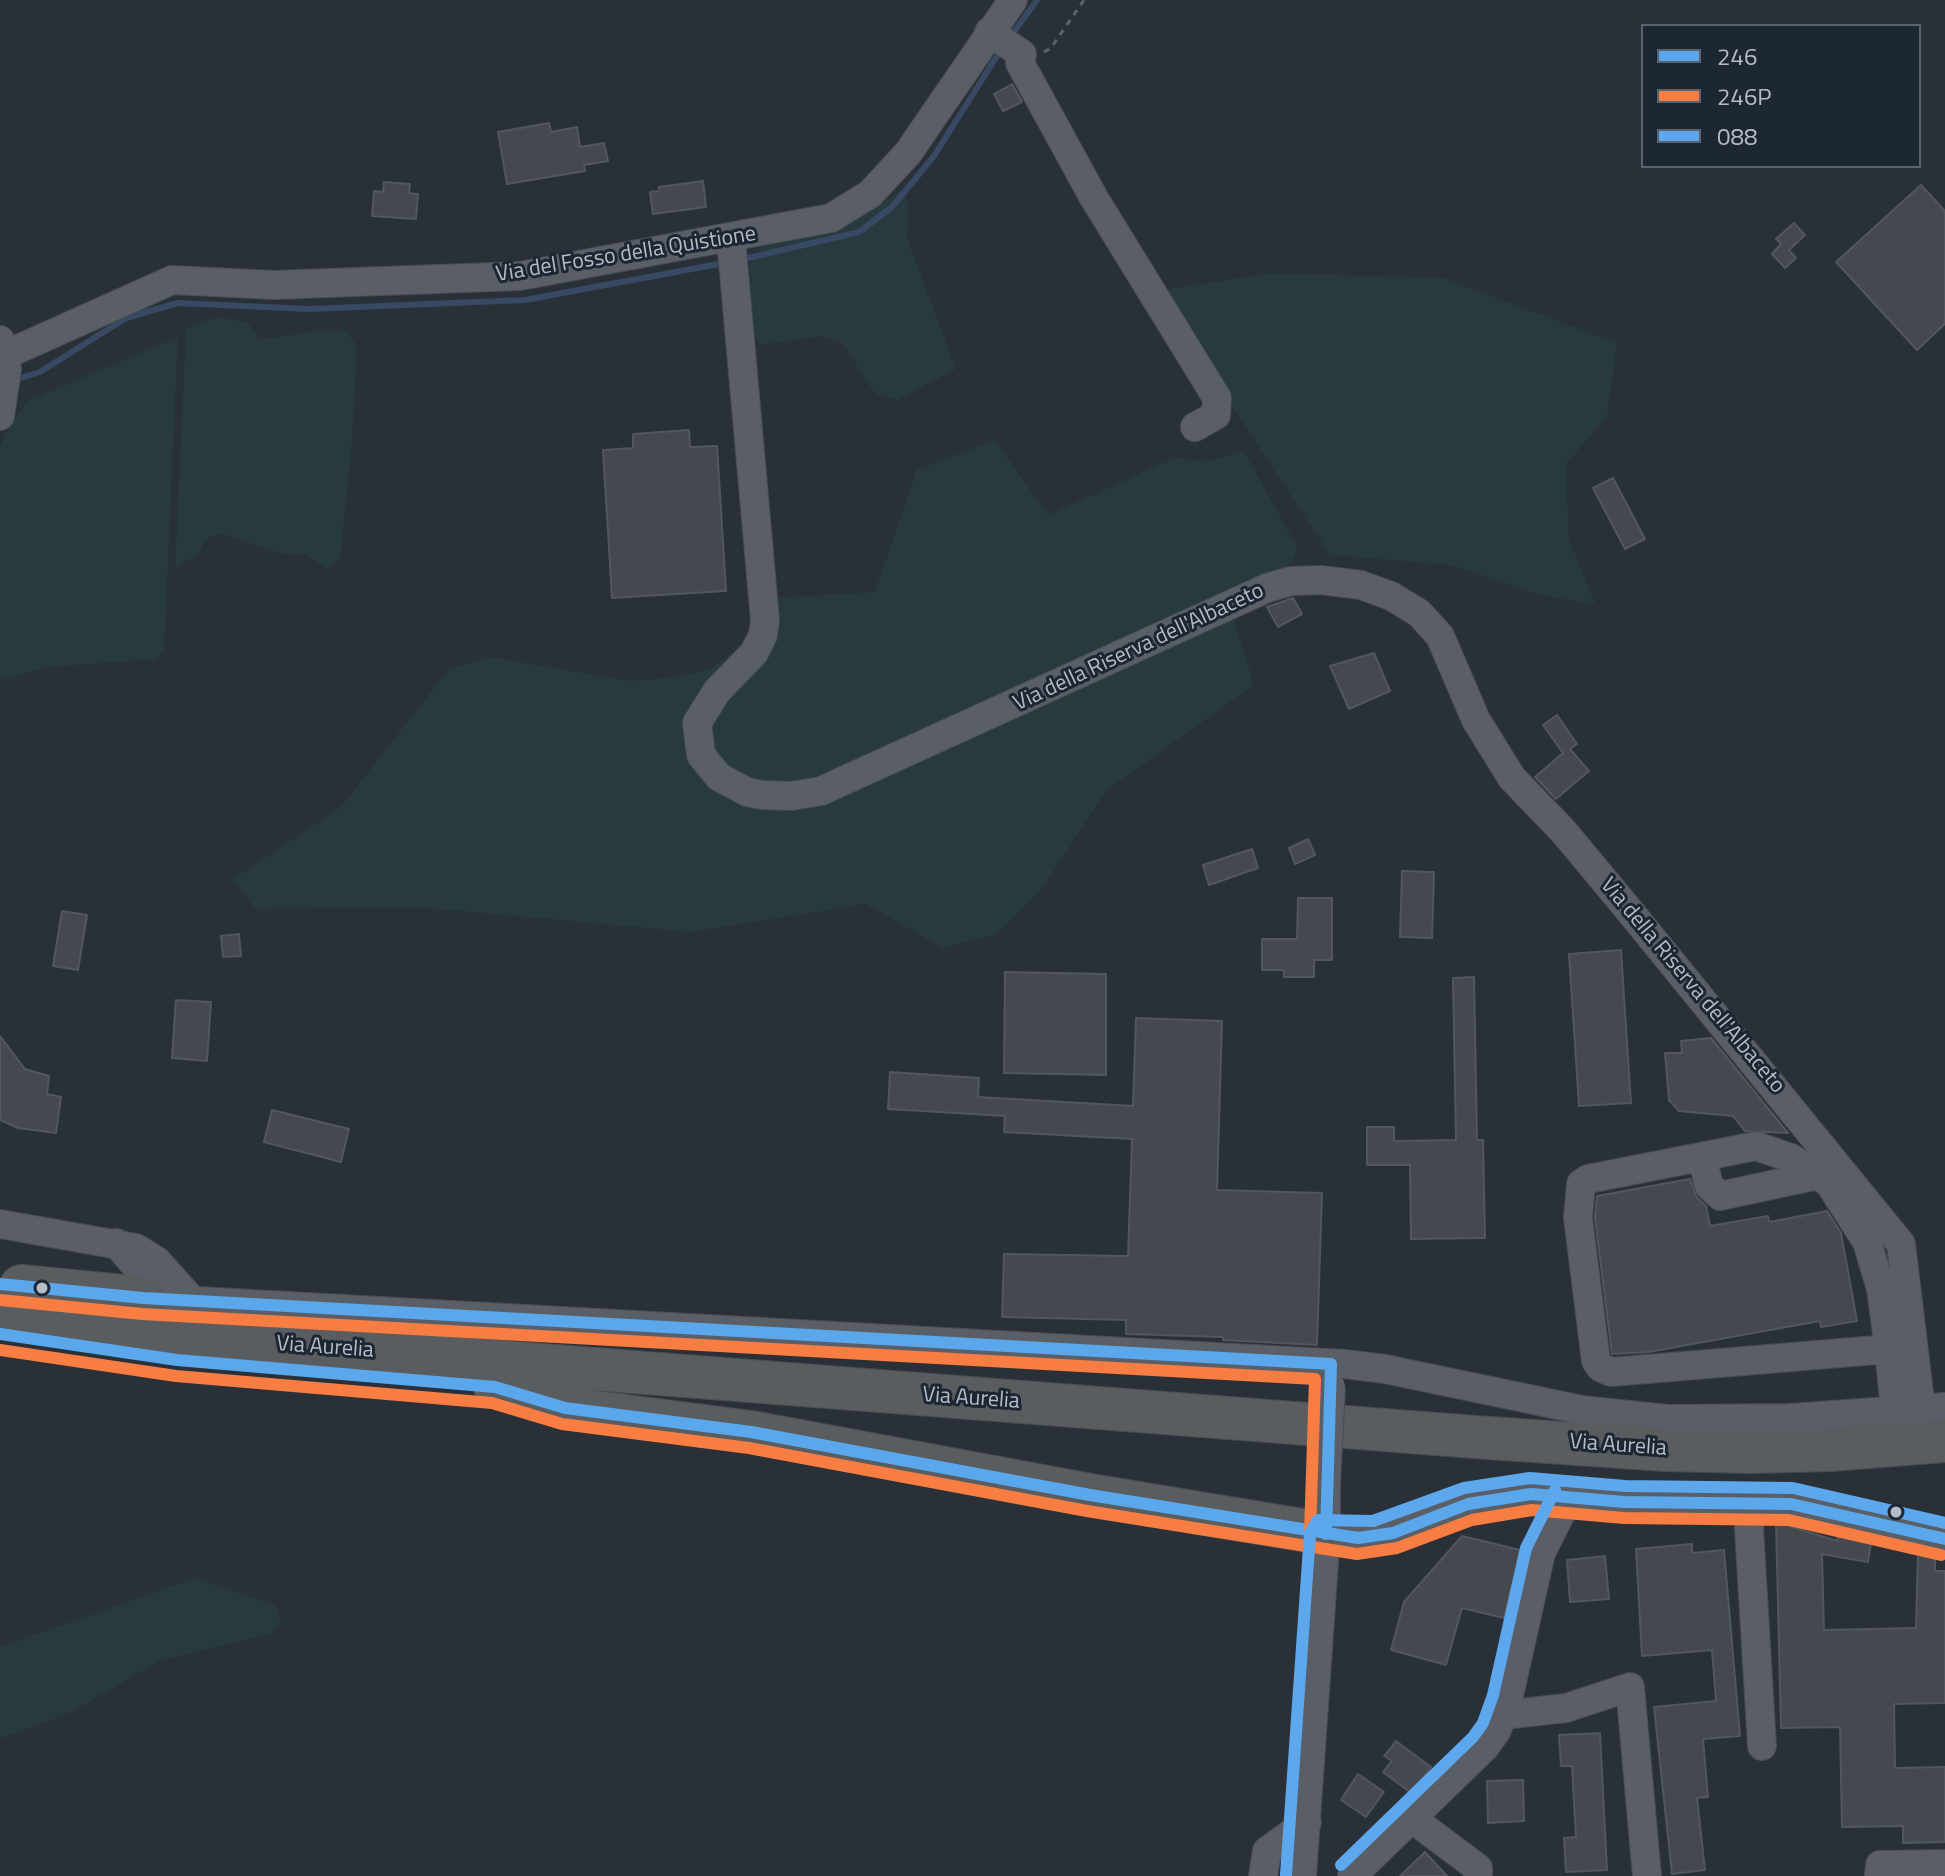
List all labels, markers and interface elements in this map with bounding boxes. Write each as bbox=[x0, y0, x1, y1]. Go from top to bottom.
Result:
legend bbox=[1641, 24, 1921, 168]
text: 246 bbox=[1717, 38, 1757, 74]
text: 246P bbox=[1717, 78, 1772, 114]
text: 088 bbox=[1717, 118, 1757, 154]
street label: Via del Fosso della Quistione bbox=[494, 221, 758, 289]
street label: Via della Riserva dell'Albaceto bbox=[1010, 578, 1268, 718]
street label: Via della Riserva dell'Albaceto bbox=[1594, 873, 1790, 1099]
unlabelled marker bbox=[34, 1280, 50, 1296]
street label: Via Aurelia bbox=[275, 1331, 375, 1365]
street label: Via Aurelia bbox=[921, 1382, 1021, 1416]
street label: Via Aurelia bbox=[1568, 1429, 1668, 1463]
unlabelled marker bbox=[1888, 1504, 1904, 1520]

